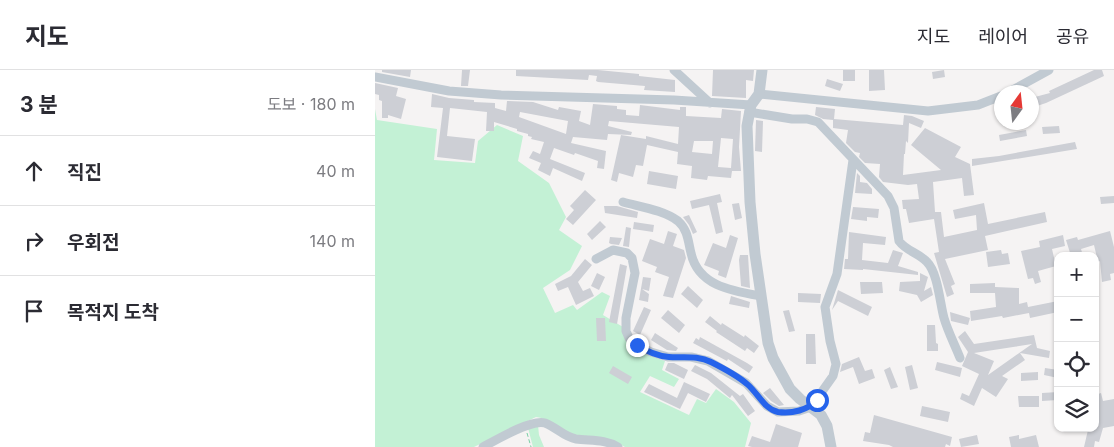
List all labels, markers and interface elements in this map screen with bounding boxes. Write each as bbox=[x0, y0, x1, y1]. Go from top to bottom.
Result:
text: 지도 bbox=[25, 22, 69, 51]
text: 지도 bbox=[917, 26, 950, 47]
text: 레이어 bbox=[978, 26, 1028, 47]
text: 공유 bbox=[1056, 26, 1089, 47]
north arrow bbox=[994, 85, 1039, 130]
text: 3 분 bbox=[20, 92, 58, 117]
text: 도보 · 180 m bbox=[267, 94, 355, 114]
icon: ahead bbox=[20, 157, 48, 185]
text: 직진 bbox=[67, 161, 102, 184]
text: 40 m bbox=[316, 161, 355, 181]
icon: right bbox=[20, 227, 48, 255]
text: 우회전 bbox=[67, 231, 119, 254]
text: 140 m bbox=[310, 231, 355, 251]
map controls bbox=[1054, 252, 1099, 432]
button: + bbox=[1054, 252, 1099, 297]
icon: arrive bbox=[20, 297, 48, 325]
button: − bbox=[1054, 297, 1099, 342]
text: 목적지 도착 bbox=[67, 301, 159, 324]
route end bbox=[626, 334, 649, 357]
button: locate bbox=[1054, 342, 1099, 387]
button: layers bbox=[1054, 387, 1099, 432]
route start bbox=[806, 389, 829, 412]

